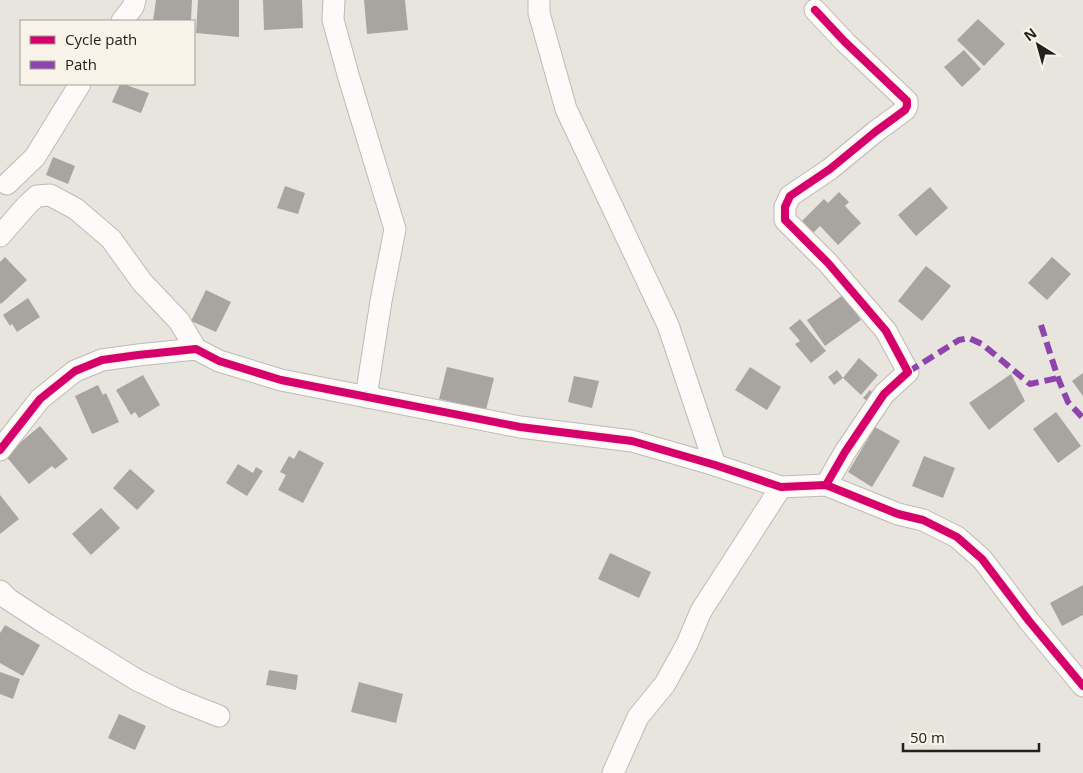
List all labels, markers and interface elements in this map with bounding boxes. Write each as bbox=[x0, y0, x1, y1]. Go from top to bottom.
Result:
legend bbox=[20, 20, 195, 85]
north arrow bbox=[1013, 20, 1063, 70]
text: N bbox=[1020, 23, 1040, 45]
text: Cycle path bbox=[65, 29, 137, 49]
text: Path bbox=[65, 54, 97, 74]
scale bar bbox=[903, 720, 1039, 752]
text: 50 m bbox=[910, 727, 945, 747]

